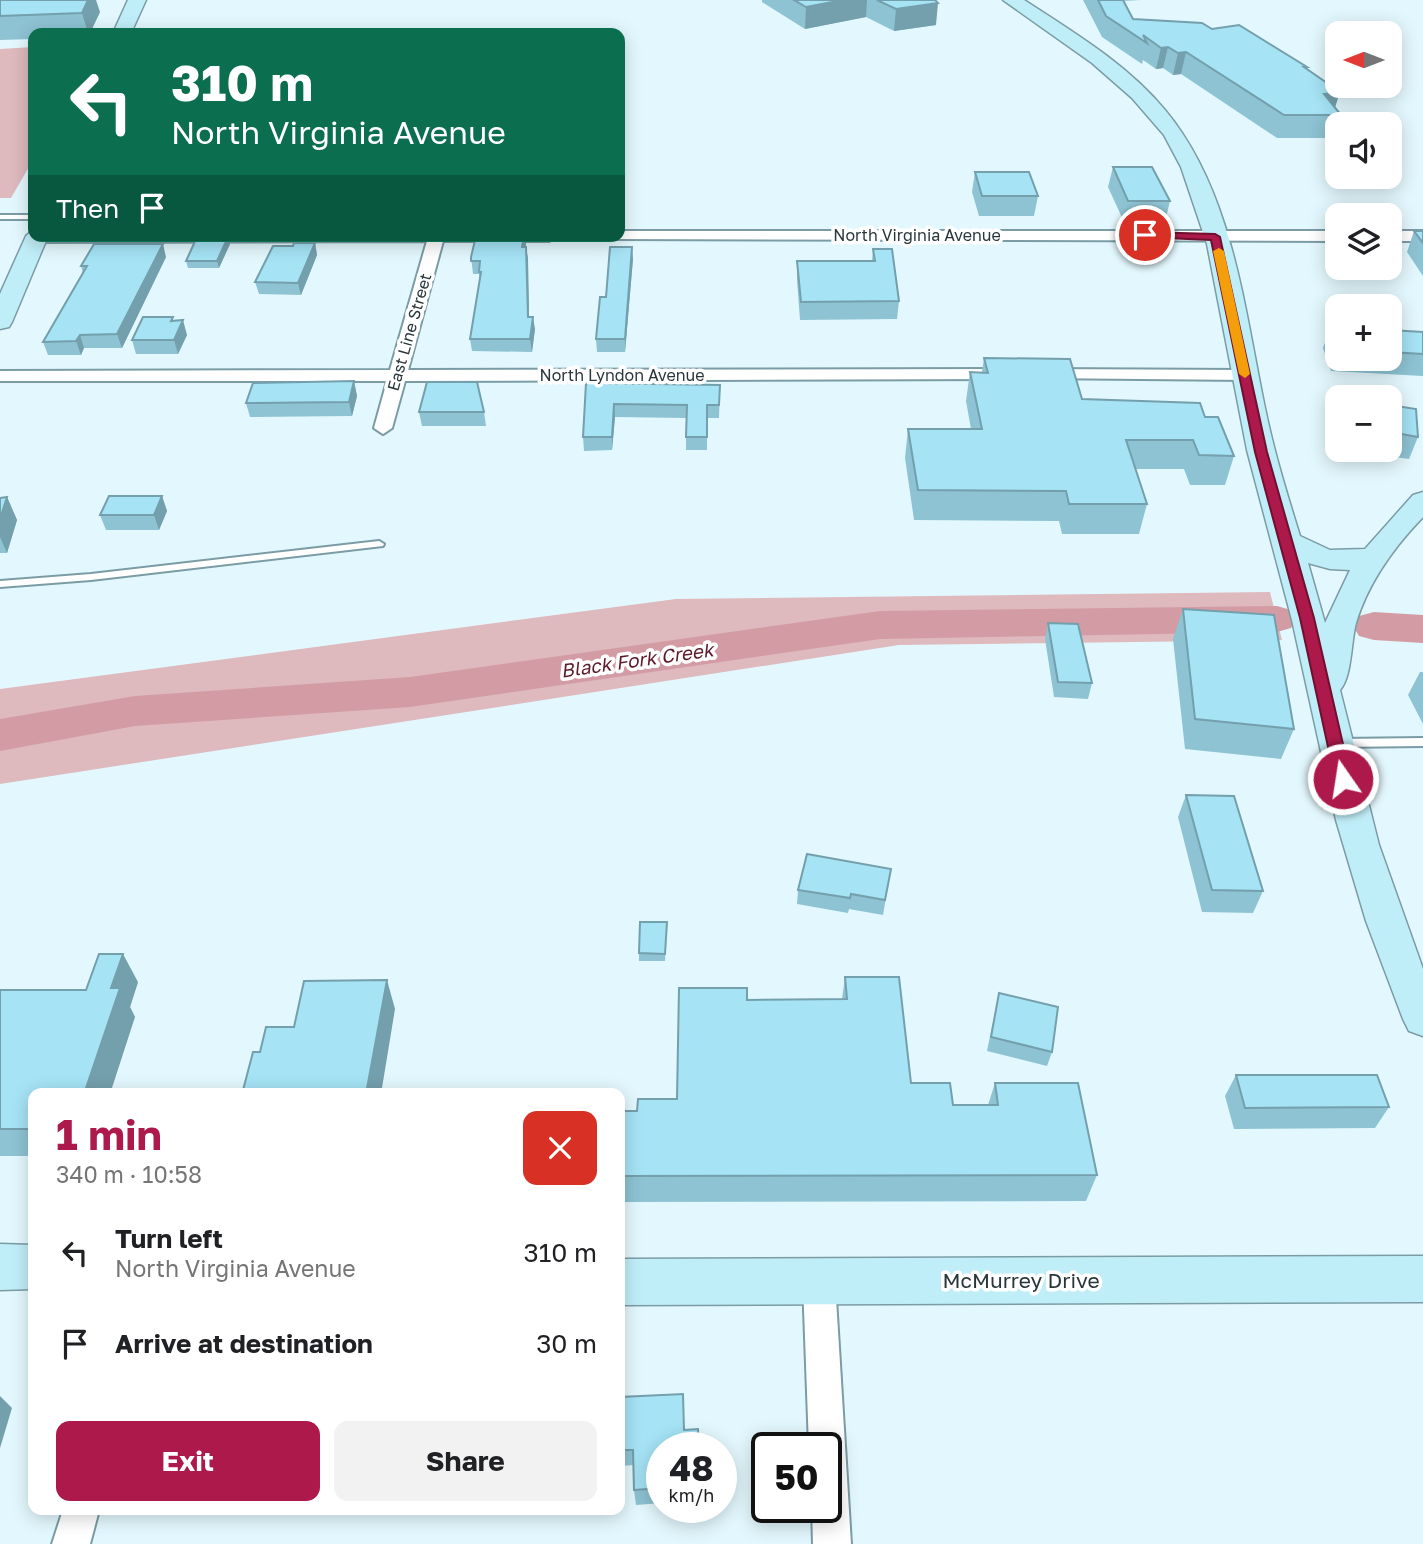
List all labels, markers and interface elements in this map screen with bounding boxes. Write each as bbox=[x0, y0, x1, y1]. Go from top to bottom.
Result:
north arrow bbox=[1325, 21, 1402, 98]
map controls bbox=[1325, 21, 1402, 462]
text: 310 m bbox=[171, 53, 313, 112]
icon: left bbox=[56, 56, 147, 147]
button: sound bbox=[1325, 112, 1402, 189]
text: North Virginia Avenue bbox=[171, 113, 506, 151]
icon: arrive bbox=[133, 189, 171, 227]
text: Then bbox=[56, 193, 119, 224]
button: layers bbox=[1325, 203, 1402, 280]
pin bbox=[1115, 205, 1175, 265]
icon: arrive bbox=[1126, 216, 1164, 254]
street label: North Virginia Avenue bbox=[833, 225, 1001, 245]
street label: East Line Street bbox=[383, 271, 435, 393]
button: + bbox=[1325, 294, 1402, 371]
street label: North Lyndon Avenue bbox=[540, 365, 704, 385]
button: − bbox=[1325, 385, 1402, 462]
water label: Black Fork Creek bbox=[559, 637, 717, 682]
position arrow bbox=[1306, 742, 1380, 816]
text: 1 min bbox=[56, 1109, 162, 1159]
button: close bbox=[523, 1111, 597, 1185]
text: 340 m · 10:58 bbox=[56, 1160, 202, 1188]
text: Turn left bbox=[115, 1223, 223, 1254]
icon: left bbox=[56, 1234, 94, 1272]
text: 310 m bbox=[524, 1237, 597, 1268]
text: North Virginia Avenue bbox=[115, 1254, 356, 1282]
street label: McMurrey Drive bbox=[942, 1267, 1100, 1293]
icon: arrive bbox=[56, 1325, 94, 1363]
text: Arrive at destination bbox=[115, 1328, 373, 1359]
text: 30 m bbox=[536, 1328, 597, 1359]
button: Exit bbox=[56, 1421, 320, 1501]
button: Share bbox=[334, 1421, 597, 1501]
speed limit sign: 50 bbox=[751, 1432, 842, 1523]
text: 48 bbox=[669, 1447, 714, 1489]
text: km/h bbox=[669, 1484, 714, 1506]

